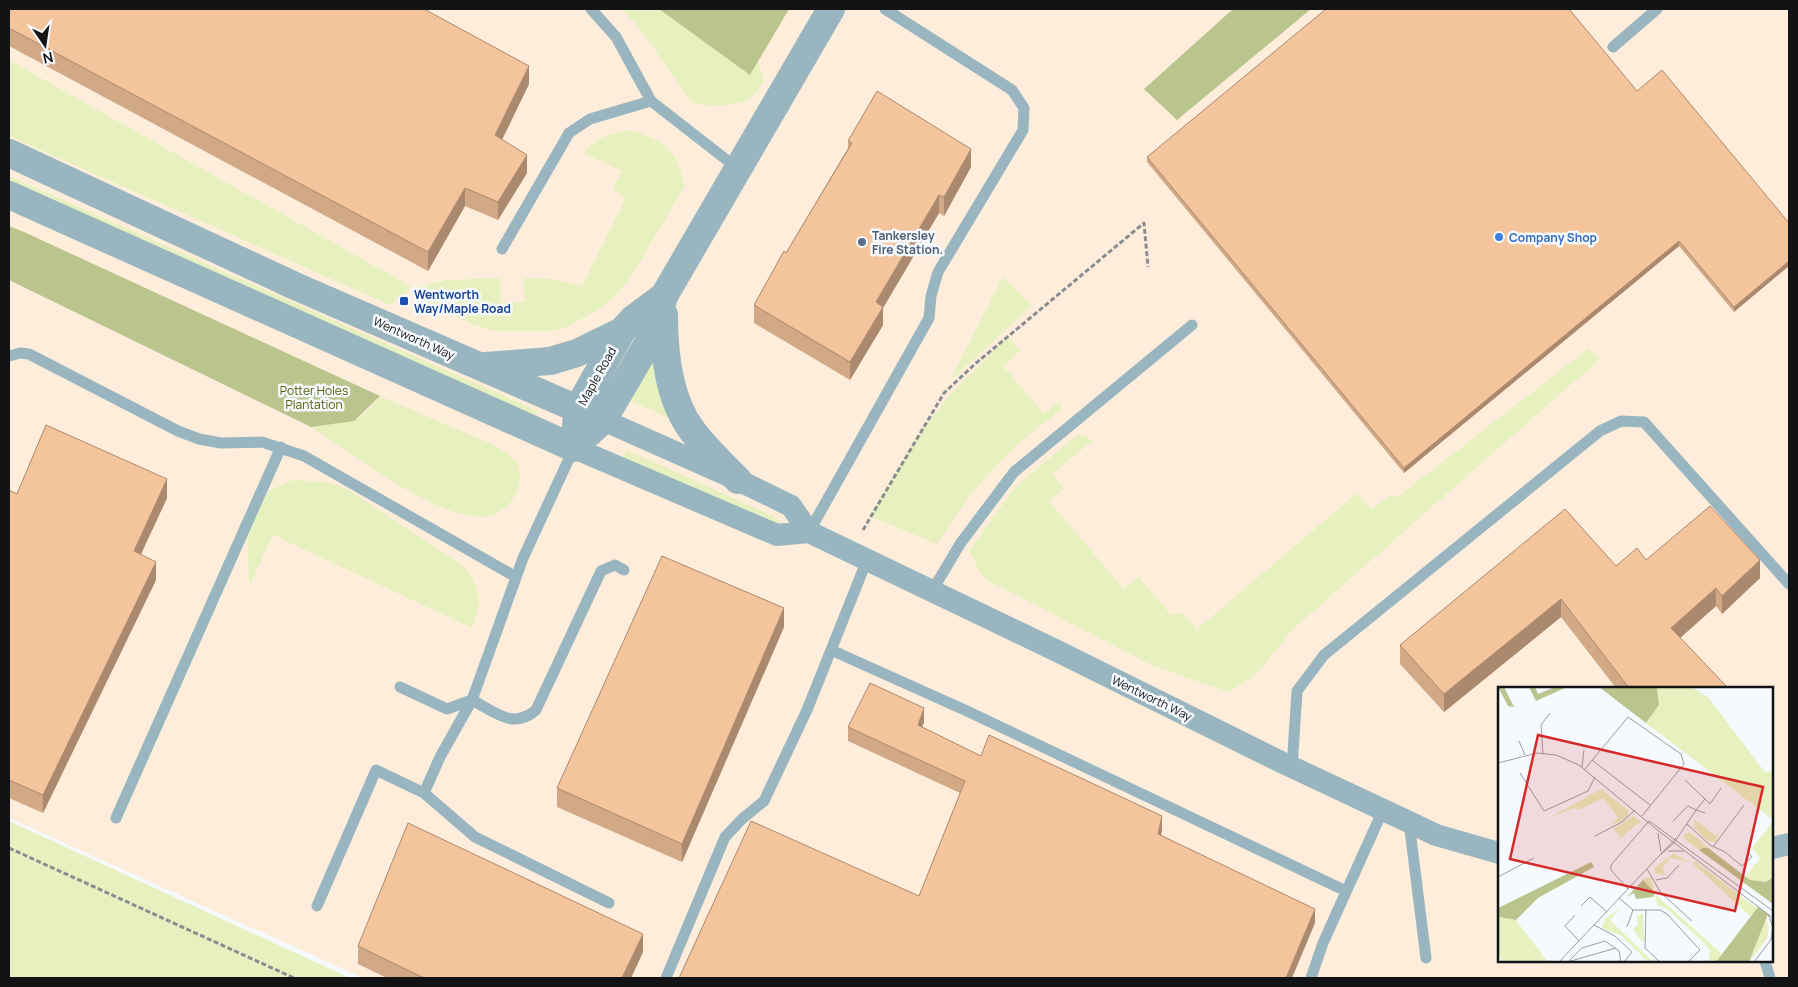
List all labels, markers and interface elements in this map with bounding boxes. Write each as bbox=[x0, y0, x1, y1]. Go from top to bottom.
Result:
north arrow bbox=[20, 20, 70, 70]
text: N bbox=[41, 48, 55, 69]
place label: Tankersley Fire Station. bbox=[872, 227, 943, 258]
place label: Company Shop bbox=[1509, 229, 1597, 246]
marker: Company Shop bbox=[1493, 231, 1505, 243]
marker: Tankersley Fire Station. bbox=[856, 236, 868, 248]
place label: Wentworth Way/Maple Road bbox=[414, 286, 511, 317]
marker: Wentworth Way/Maple Road bbox=[398, 295, 410, 307]
street label: Wentworth Way bbox=[371, 312, 458, 364]
street label: Maple Road bbox=[574, 344, 620, 408]
park label: Potter Holes Plantation bbox=[280, 382, 348, 413]
street label: Wentworth Way bbox=[1109, 671, 1196, 725]
inset map bbox=[1498, 687, 1773, 962]

